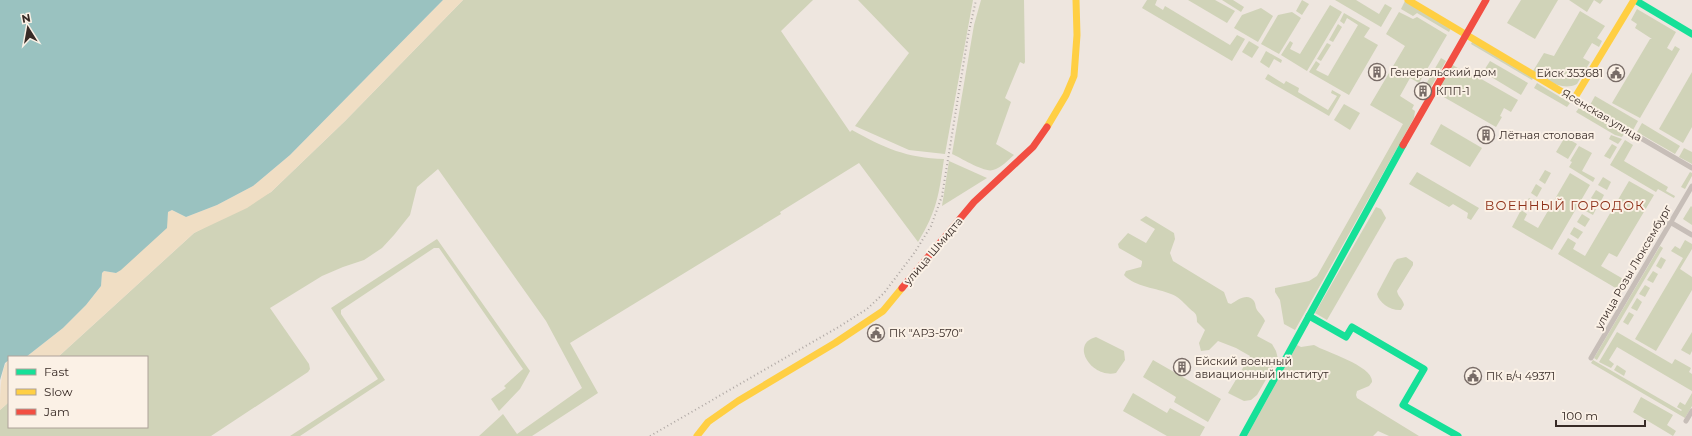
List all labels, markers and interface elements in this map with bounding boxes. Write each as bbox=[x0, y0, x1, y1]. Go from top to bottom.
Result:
north arrow bbox=[8, 8, 48, 48]
text: N bbox=[20, 10, 32, 26]
building icon: Генеральский дом bbox=[1367, 62, 1387, 82]
public building icon: Ейск 353681 bbox=[1606, 63, 1626, 83]
place label: Генеральский дом bbox=[1390, 65, 1497, 79]
place label: Ейск 353681 bbox=[1537, 66, 1603, 80]
building icon: КПП-1 bbox=[1413, 81, 1433, 101]
place label: КПП-1 bbox=[1436, 84, 1470, 98]
street label: Ясенская улица bbox=[1559, 86, 1645, 144]
building icon: Лётная столовая bbox=[1476, 125, 1496, 145]
place label: Лётная столовая bbox=[1499, 128, 1594, 142]
district label: ВОЕННЫЙ ГОРОДОК bbox=[1485, 197, 1645, 213]
street label: улица Розы Люксембург bbox=[1591, 202, 1675, 333]
street label: улица Шмидта bbox=[900, 214, 965, 289]
public building icon: ПК "АРЗ-570" bbox=[866, 323, 886, 343]
place label: ПК "АРЗ-570" bbox=[889, 326, 963, 340]
place label: Ейский военный авиационный институт bbox=[1195, 354, 1329, 381]
legend bbox=[8, 356, 148, 428]
building icon: Ейский военный авиационный институт bbox=[1172, 357, 1192, 377]
text: Fast bbox=[44, 364, 69, 379]
public building icon: ПК в/ч 49371 bbox=[1463, 366, 1483, 386]
place label: ПК в/ч 49371 bbox=[1486, 369, 1555, 383]
text: Slow bbox=[44, 384, 73, 399]
scale bar bbox=[1556, 402, 1645, 428]
text: Jam bbox=[43, 404, 70, 419]
text: 100 m bbox=[1562, 408, 1598, 423]

